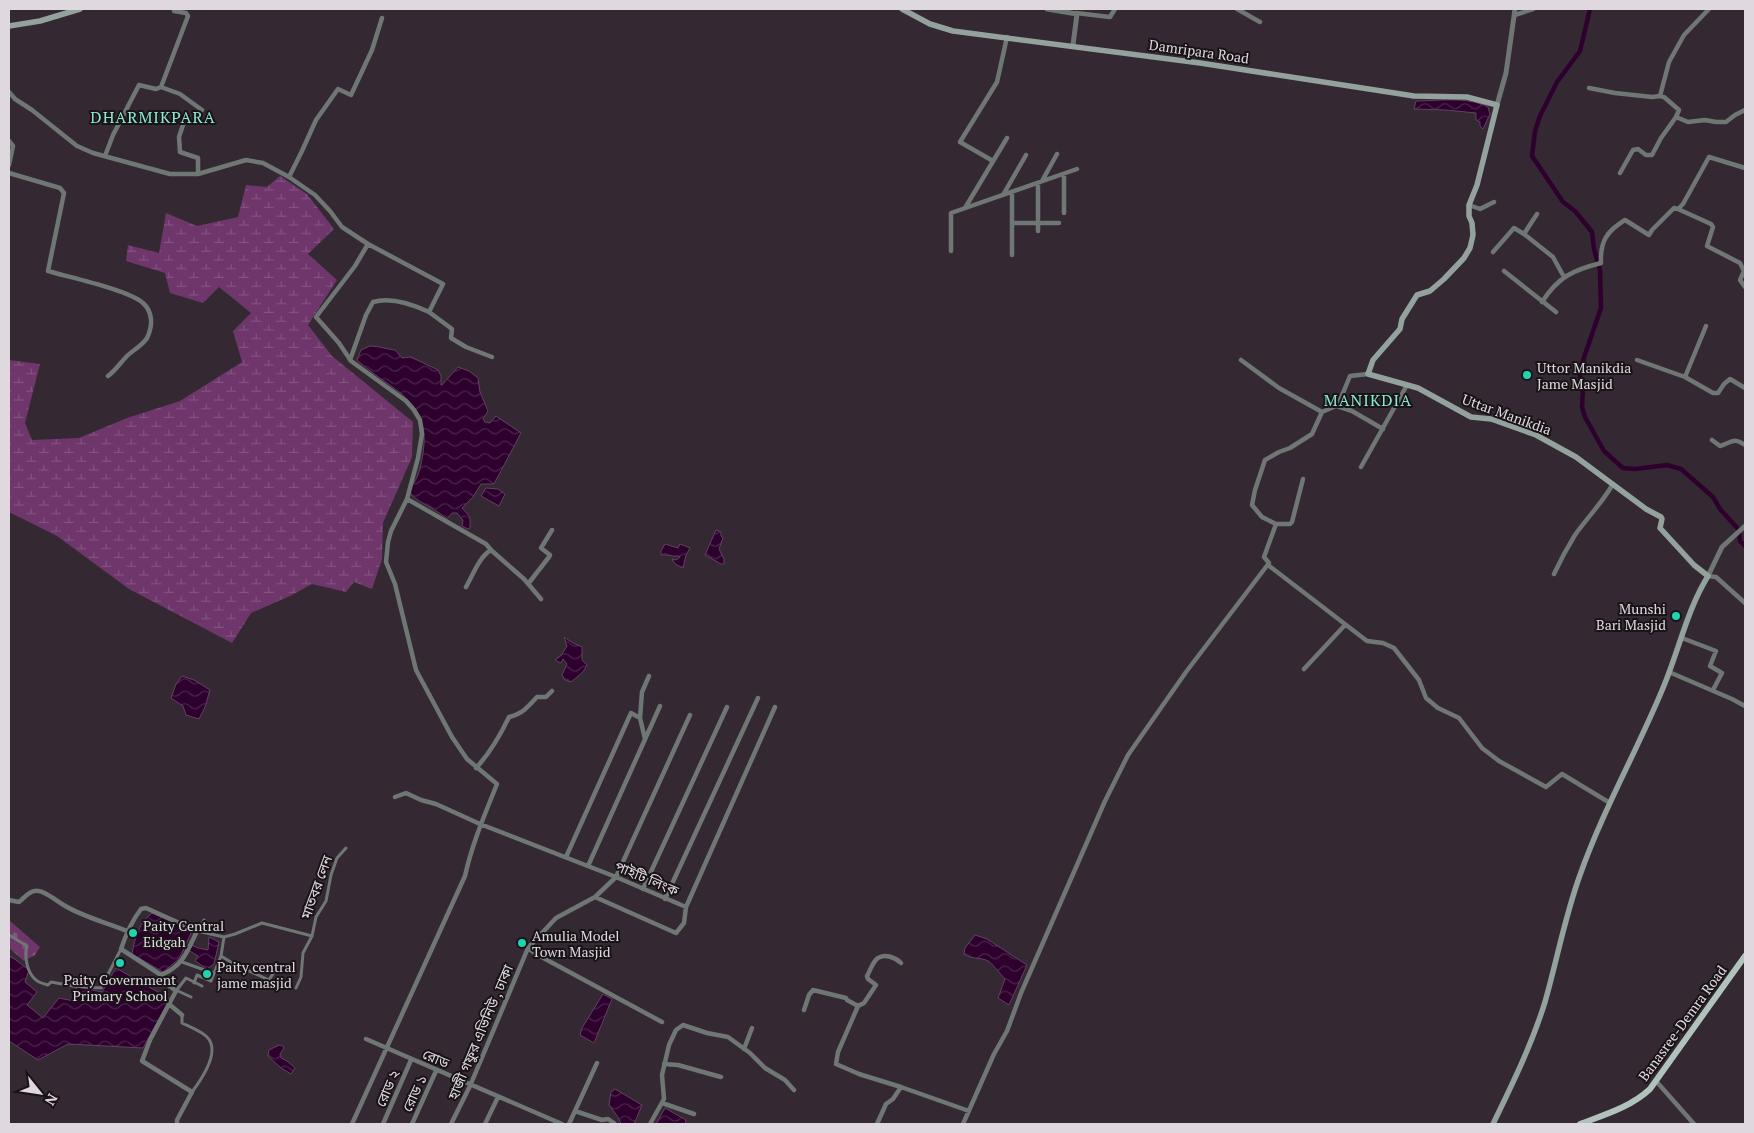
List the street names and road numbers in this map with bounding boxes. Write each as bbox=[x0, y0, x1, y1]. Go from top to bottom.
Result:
street label: Damripara Road bbox=[1148, 35, 1250, 67]
street label: Uttar Manikdia bbox=[1460, 389, 1554, 439]
street label: মাতবর লেন bbox=[295, 852, 336, 922]
street label: পাইটি লিংক bbox=[612, 856, 682, 900]
street label: হাজী গফুর এভিনিউ , ঢাকা bbox=[443, 961, 517, 1103]
street label: Banasree-Demra Road bbox=[1634, 961, 1731, 1085]
street label: রোড bbox=[420, 1044, 453, 1072]
street label: রোড ২ bbox=[371, 1066, 404, 1110]
street label: রোড ১ bbox=[397, 1071, 431, 1115]

